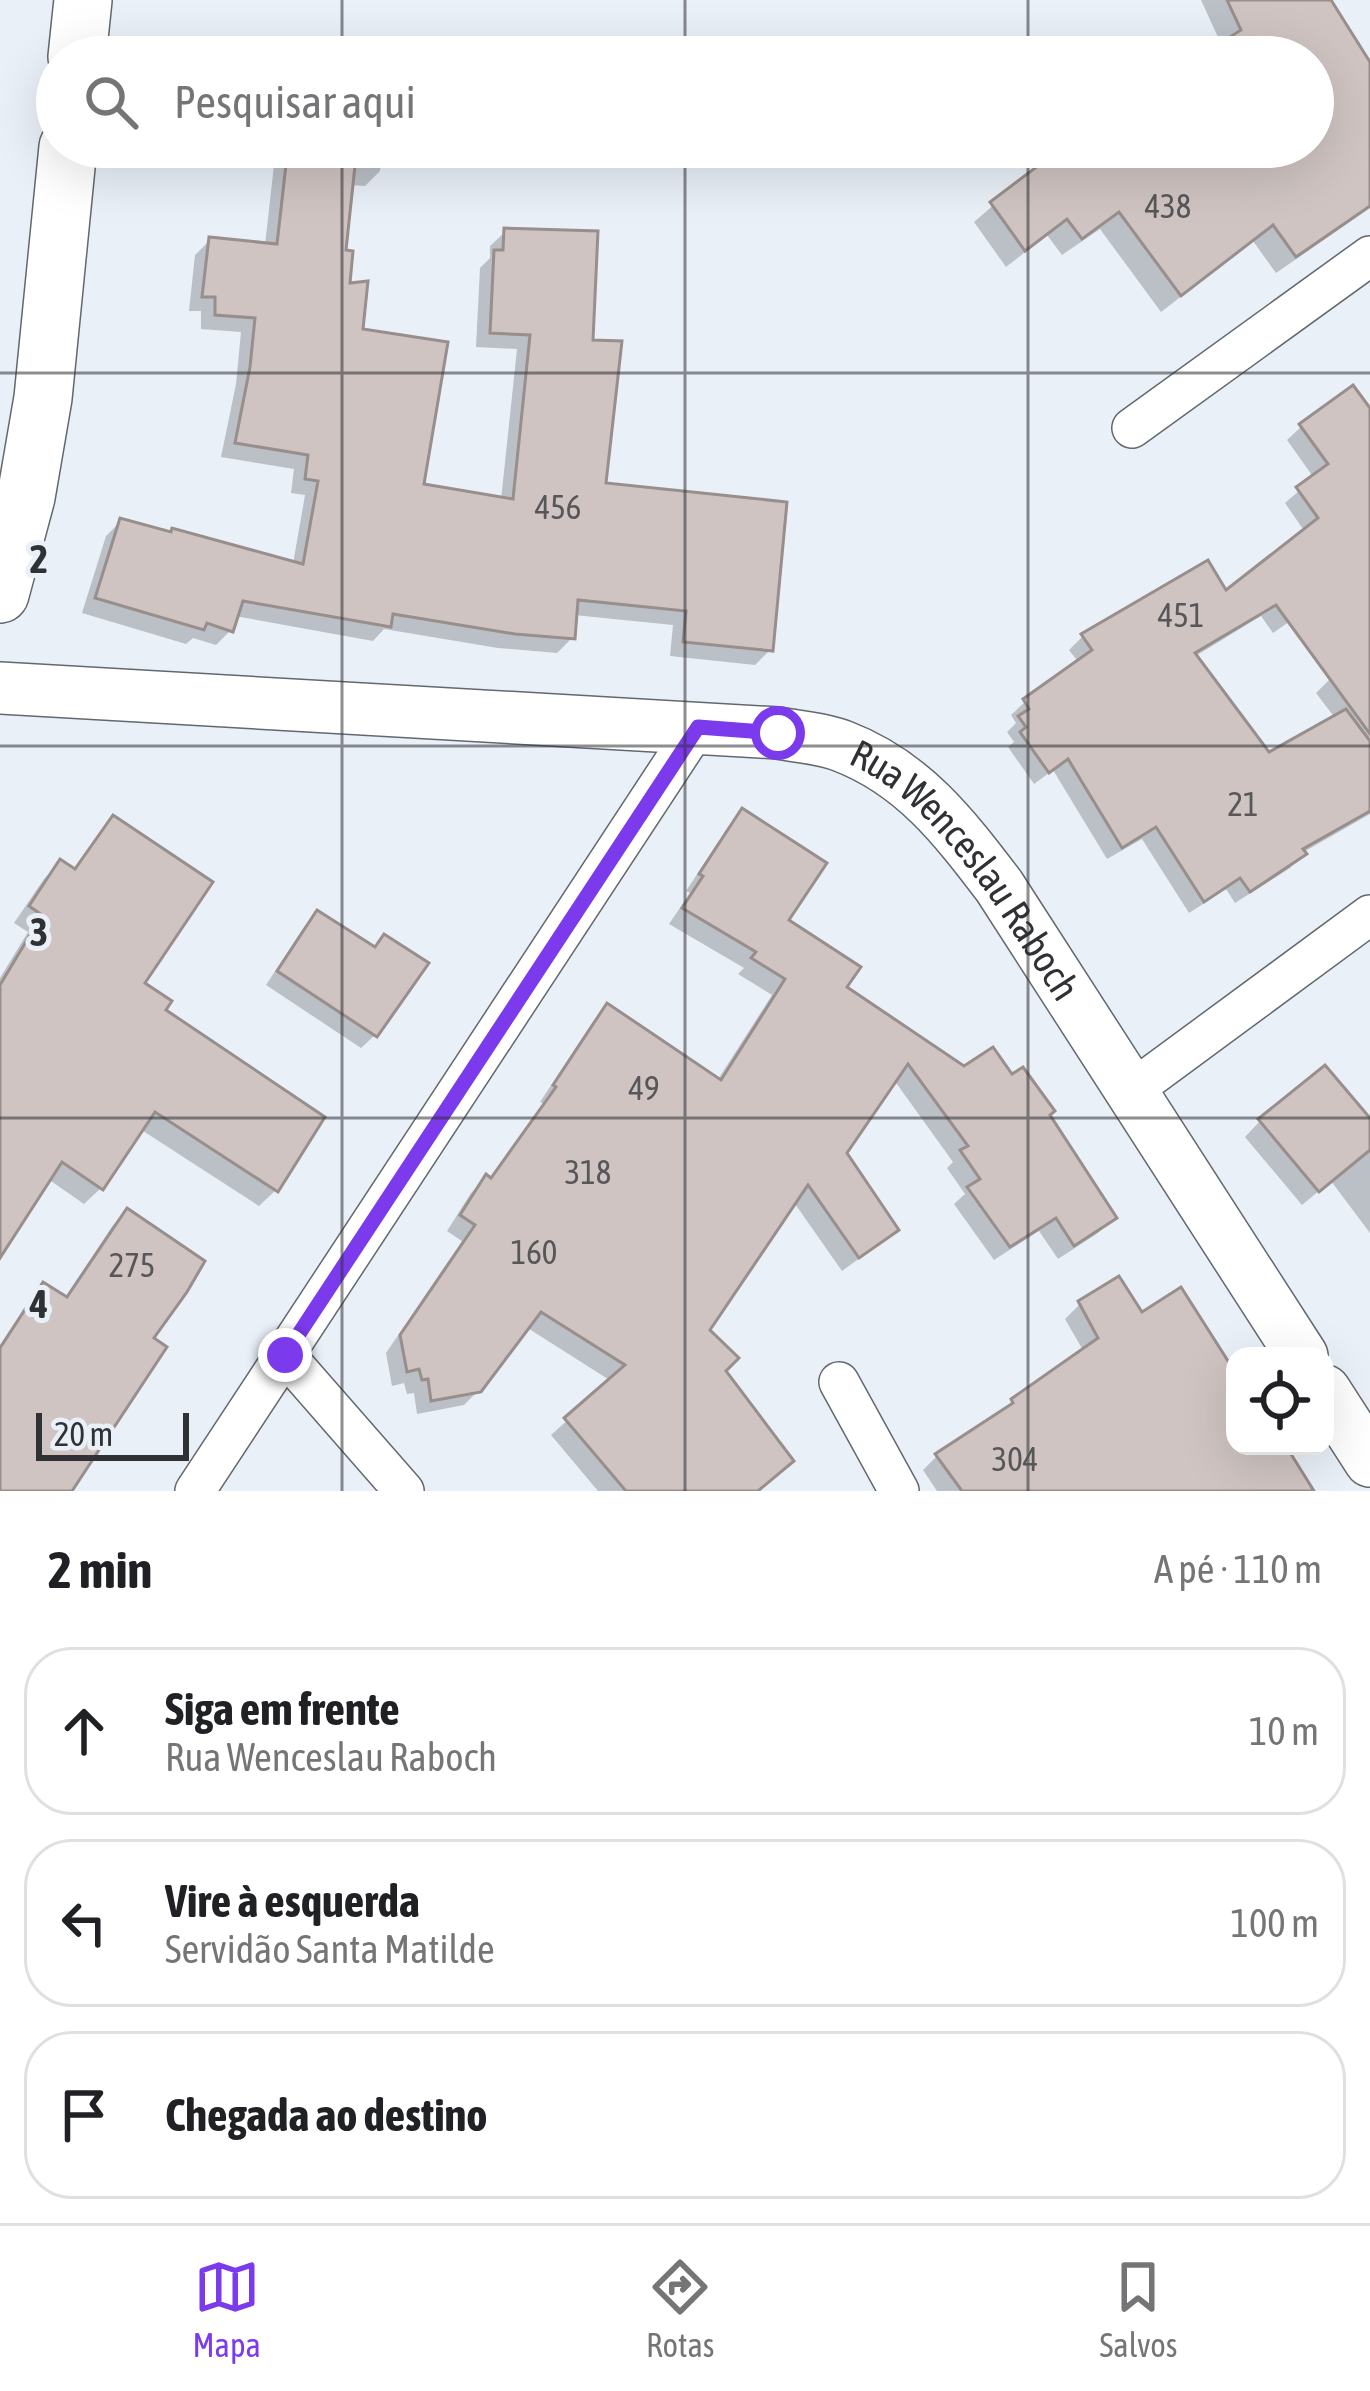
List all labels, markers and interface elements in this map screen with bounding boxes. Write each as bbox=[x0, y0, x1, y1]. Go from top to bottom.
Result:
search box bbox=[36, 36, 1334, 168]
icon: search bbox=[78, 69, 144, 135]
text: Pesquisar aqui bbox=[174, 76, 416, 128]
house number: 438 bbox=[1145, 187, 1191, 225]
house number: 456 bbox=[535, 488, 581, 526]
text: 2 bbox=[30, 537, 48, 581]
house number: 451 bbox=[1158, 596, 1204, 634]
route start bbox=[751, 706, 805, 760]
street label: Rua Wenceslau Raboch bbox=[844, 731, 1088, 1008]
house number: 21 bbox=[1227, 785, 1259, 823]
text: 3 bbox=[30, 910, 48, 954]
house number: 49 bbox=[628, 1069, 660, 1107]
house number: 318 bbox=[565, 1153, 611, 1191]
house number: 160 bbox=[511, 1233, 557, 1271]
house number: 275 bbox=[109, 1246, 155, 1284]
text: 4 bbox=[29, 1282, 48, 1326]
route end bbox=[258, 1328, 312, 1382]
map controls bbox=[1226, 1347, 1334, 1455]
button: locate bbox=[1226, 1347, 1334, 1455]
scale bar bbox=[36, 1407, 189, 1460]
text: 20 m bbox=[54, 1415, 113, 1453]
house number: 304 bbox=[992, 1440, 1038, 1478]
text: 2 min bbox=[48, 1540, 152, 1599]
text: A pé · 110 m bbox=[1154, 1547, 1322, 1591]
text: Siga em frente bbox=[165, 1683, 400, 1735]
icon: ahead bbox=[51, 1698, 117, 1764]
text: 10 m bbox=[1249, 1709, 1319, 1753]
text: Rua Wenceslau Raboch bbox=[165, 1735, 497, 1779]
text: Vire à esquerda bbox=[165, 1875, 420, 1927]
icon: left bbox=[51, 1890, 117, 1956]
text: 100 m bbox=[1231, 1901, 1319, 1945]
text: Servidão Santa Matilde bbox=[165, 1927, 495, 1971]
icon: arrive bbox=[51, 2082, 117, 2148]
text: Chegada ao destino bbox=[165, 2089, 487, 2141]
tab: Mapa bbox=[192, 2254, 261, 2364]
tab: Rotas bbox=[646, 2254, 714, 2364]
tab: Salvos bbox=[1099, 2254, 1177, 2364]

